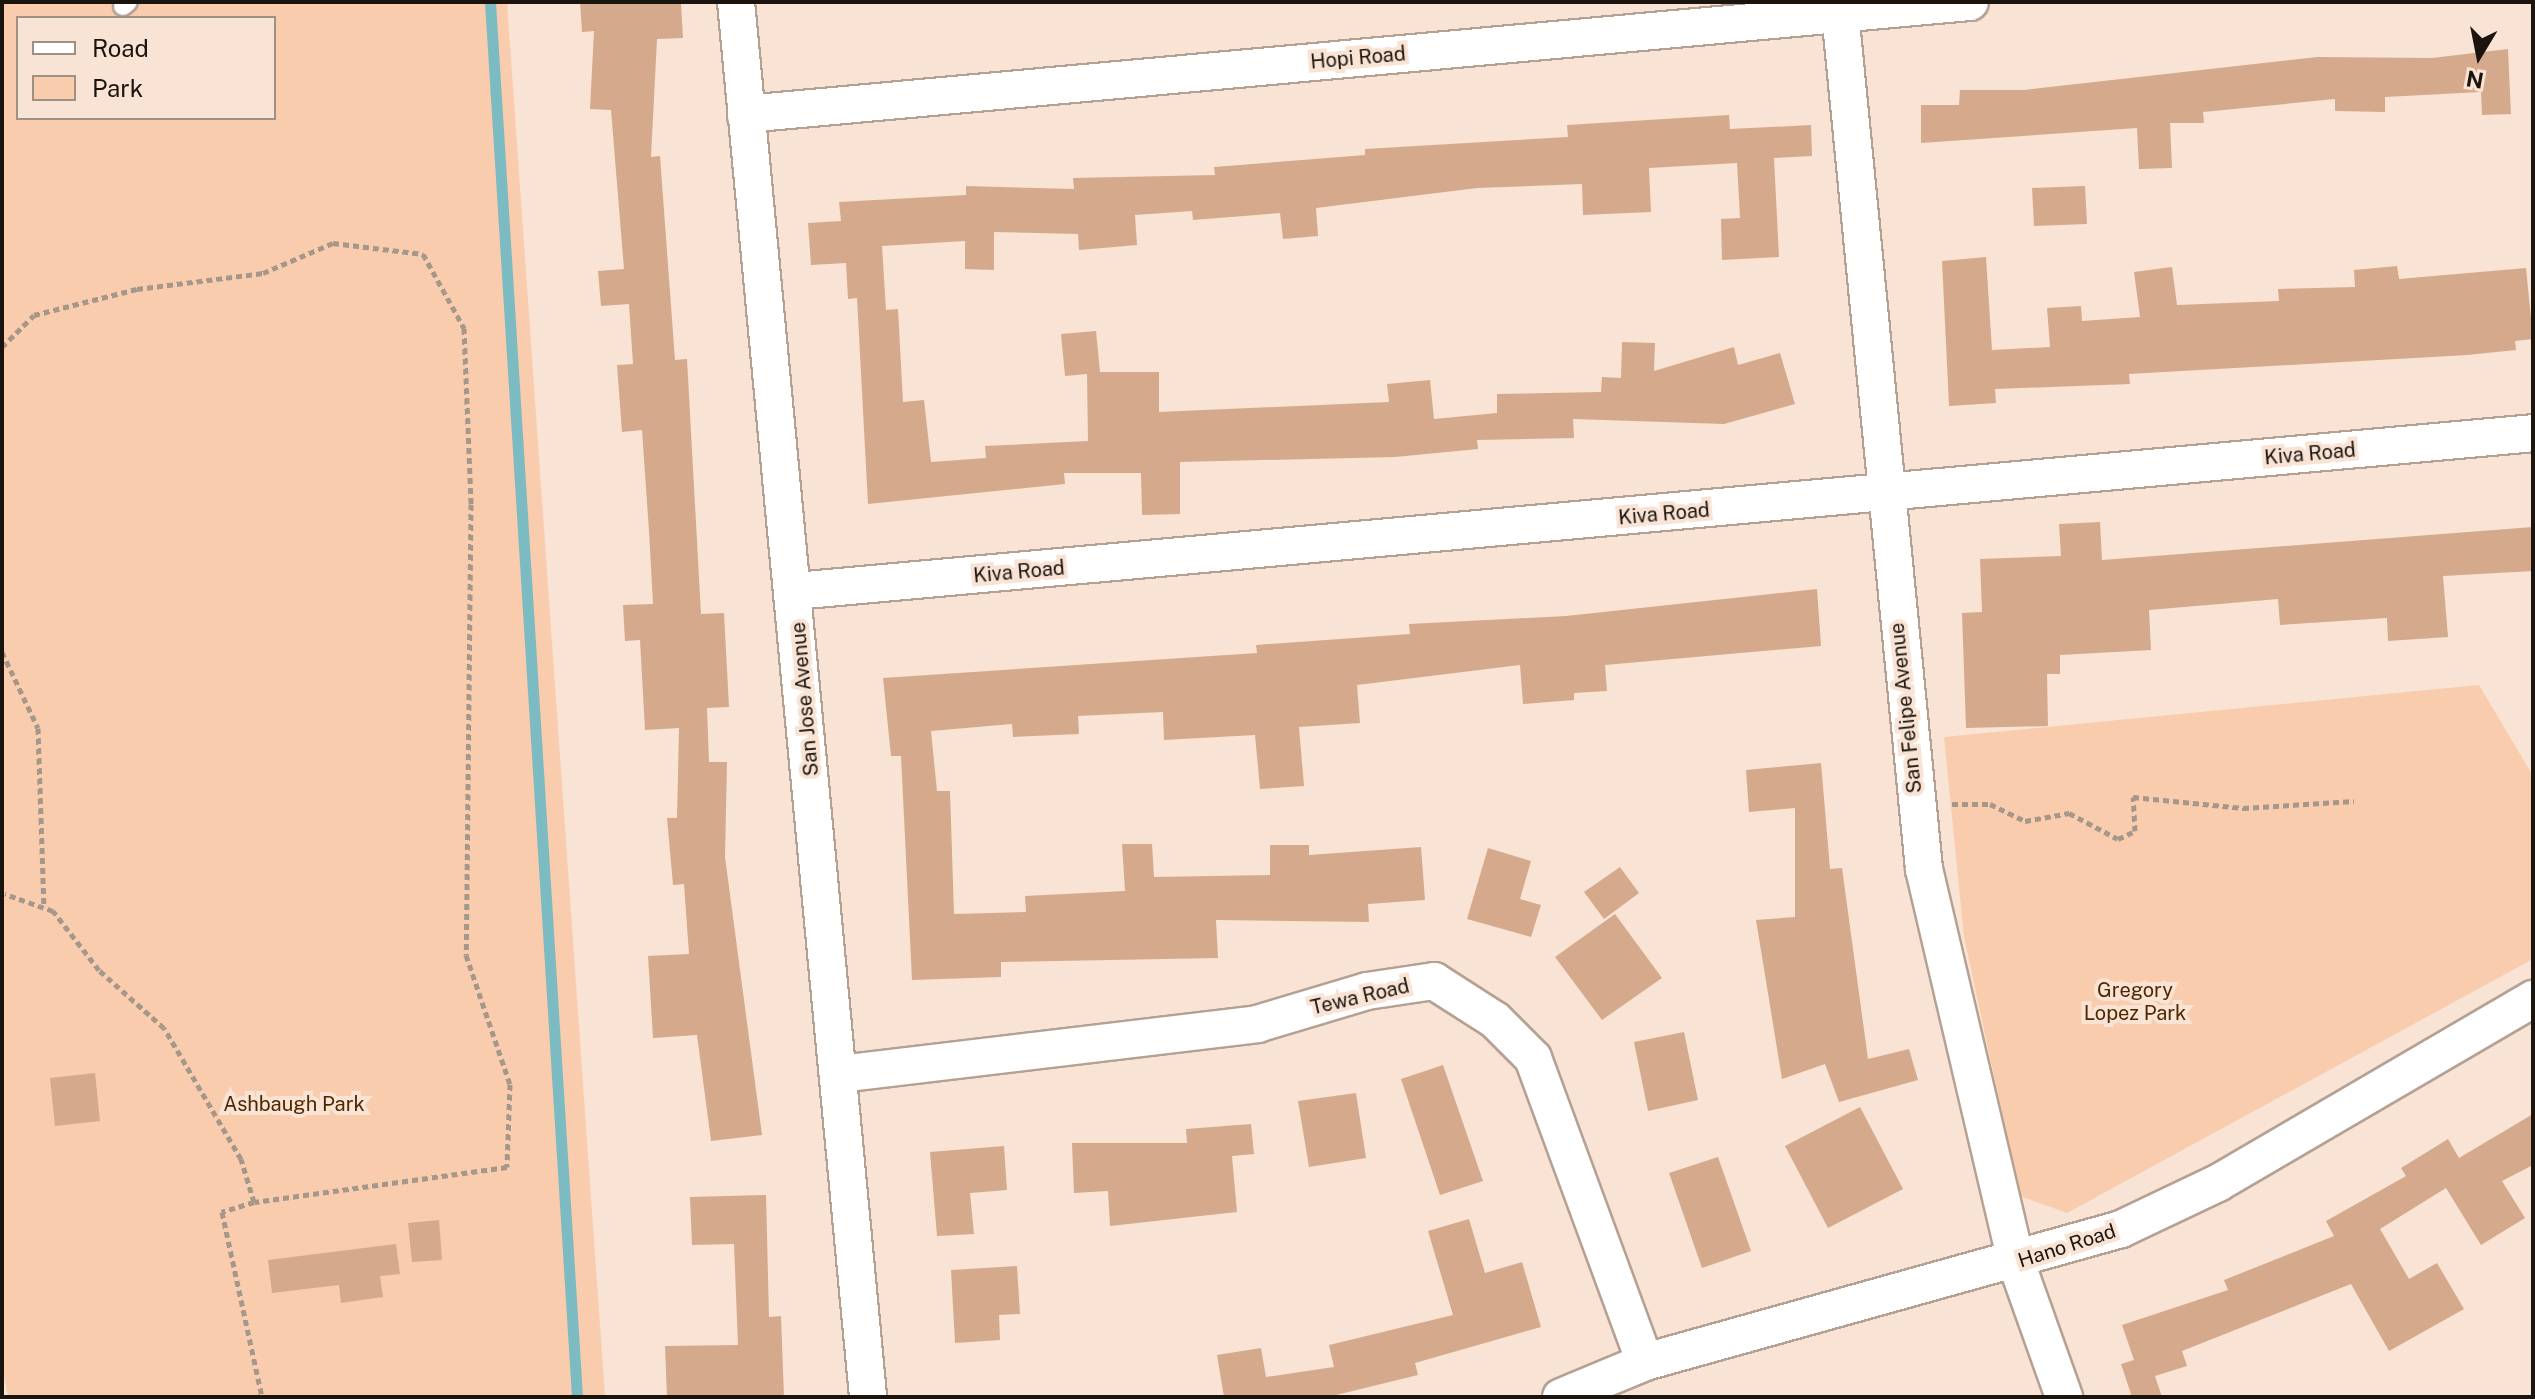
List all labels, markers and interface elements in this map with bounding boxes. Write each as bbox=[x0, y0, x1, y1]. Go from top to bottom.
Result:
legend bbox=[16, 16, 276, 120]
north arrow bbox=[2439, 16, 2519, 96]
text: Road bbox=[92, 34, 149, 62]
street label: Hopi Road bbox=[1309, 42, 1407, 74]
text: N bbox=[2464, 65, 2486, 94]
text: Park bbox=[92, 74, 143, 102]
street label: Kiva Road bbox=[2263, 438, 2357, 470]
street label: Kiva Road bbox=[1617, 498, 1711, 530]
street label: Kiva Road bbox=[972, 556, 1066, 588]
street label: San Jose Avenue bbox=[786, 621, 824, 777]
street label: San Felipe Avenue bbox=[1885, 621, 1927, 795]
street label: Tewa Road bbox=[1308, 974, 1412, 1020]
park label: Gregory Lopez Park bbox=[2084, 978, 2186, 1025]
park label: Ashbaugh Park bbox=[223, 1092, 365, 1116]
street label: Hano Road bbox=[2015, 1219, 2119, 1273]

